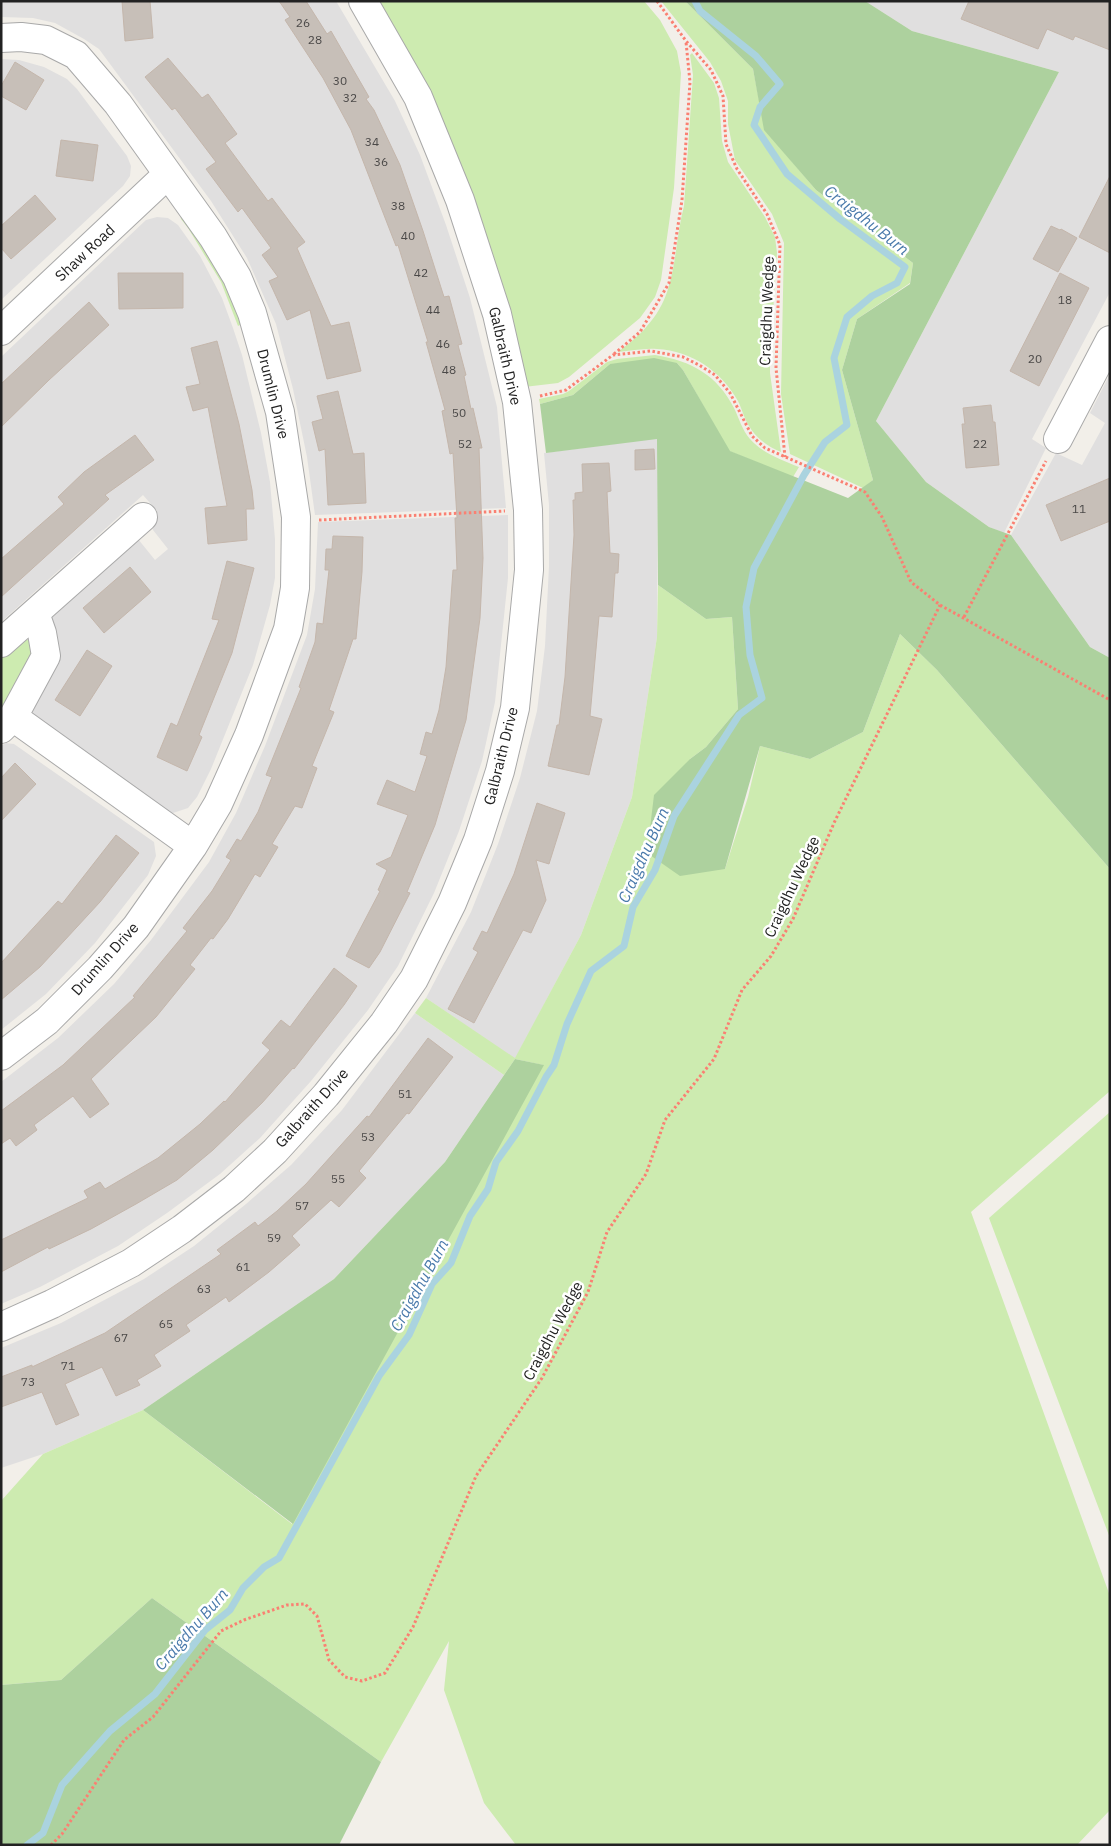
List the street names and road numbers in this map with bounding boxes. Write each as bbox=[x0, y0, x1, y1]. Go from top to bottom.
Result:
street label: Shaw Road bbox=[51, 220, 118, 285]
street label: Craigdhu Wedge bbox=[755, 256, 778, 366]
street label: Galbraith Drive bbox=[485, 305, 526, 407]
street label: Drumlin Drive bbox=[253, 347, 294, 441]
street label: Galbraith Drive bbox=[479, 705, 522, 807]
street label: Craigdhu Wedge bbox=[760, 833, 823, 941]
street label: Drumlin Drive bbox=[67, 918, 142, 999]
street label: Galbraith Drive bbox=[271, 1064, 352, 1151]
street label: Craigdhu Wedge bbox=[518, 1278, 587, 1384]

